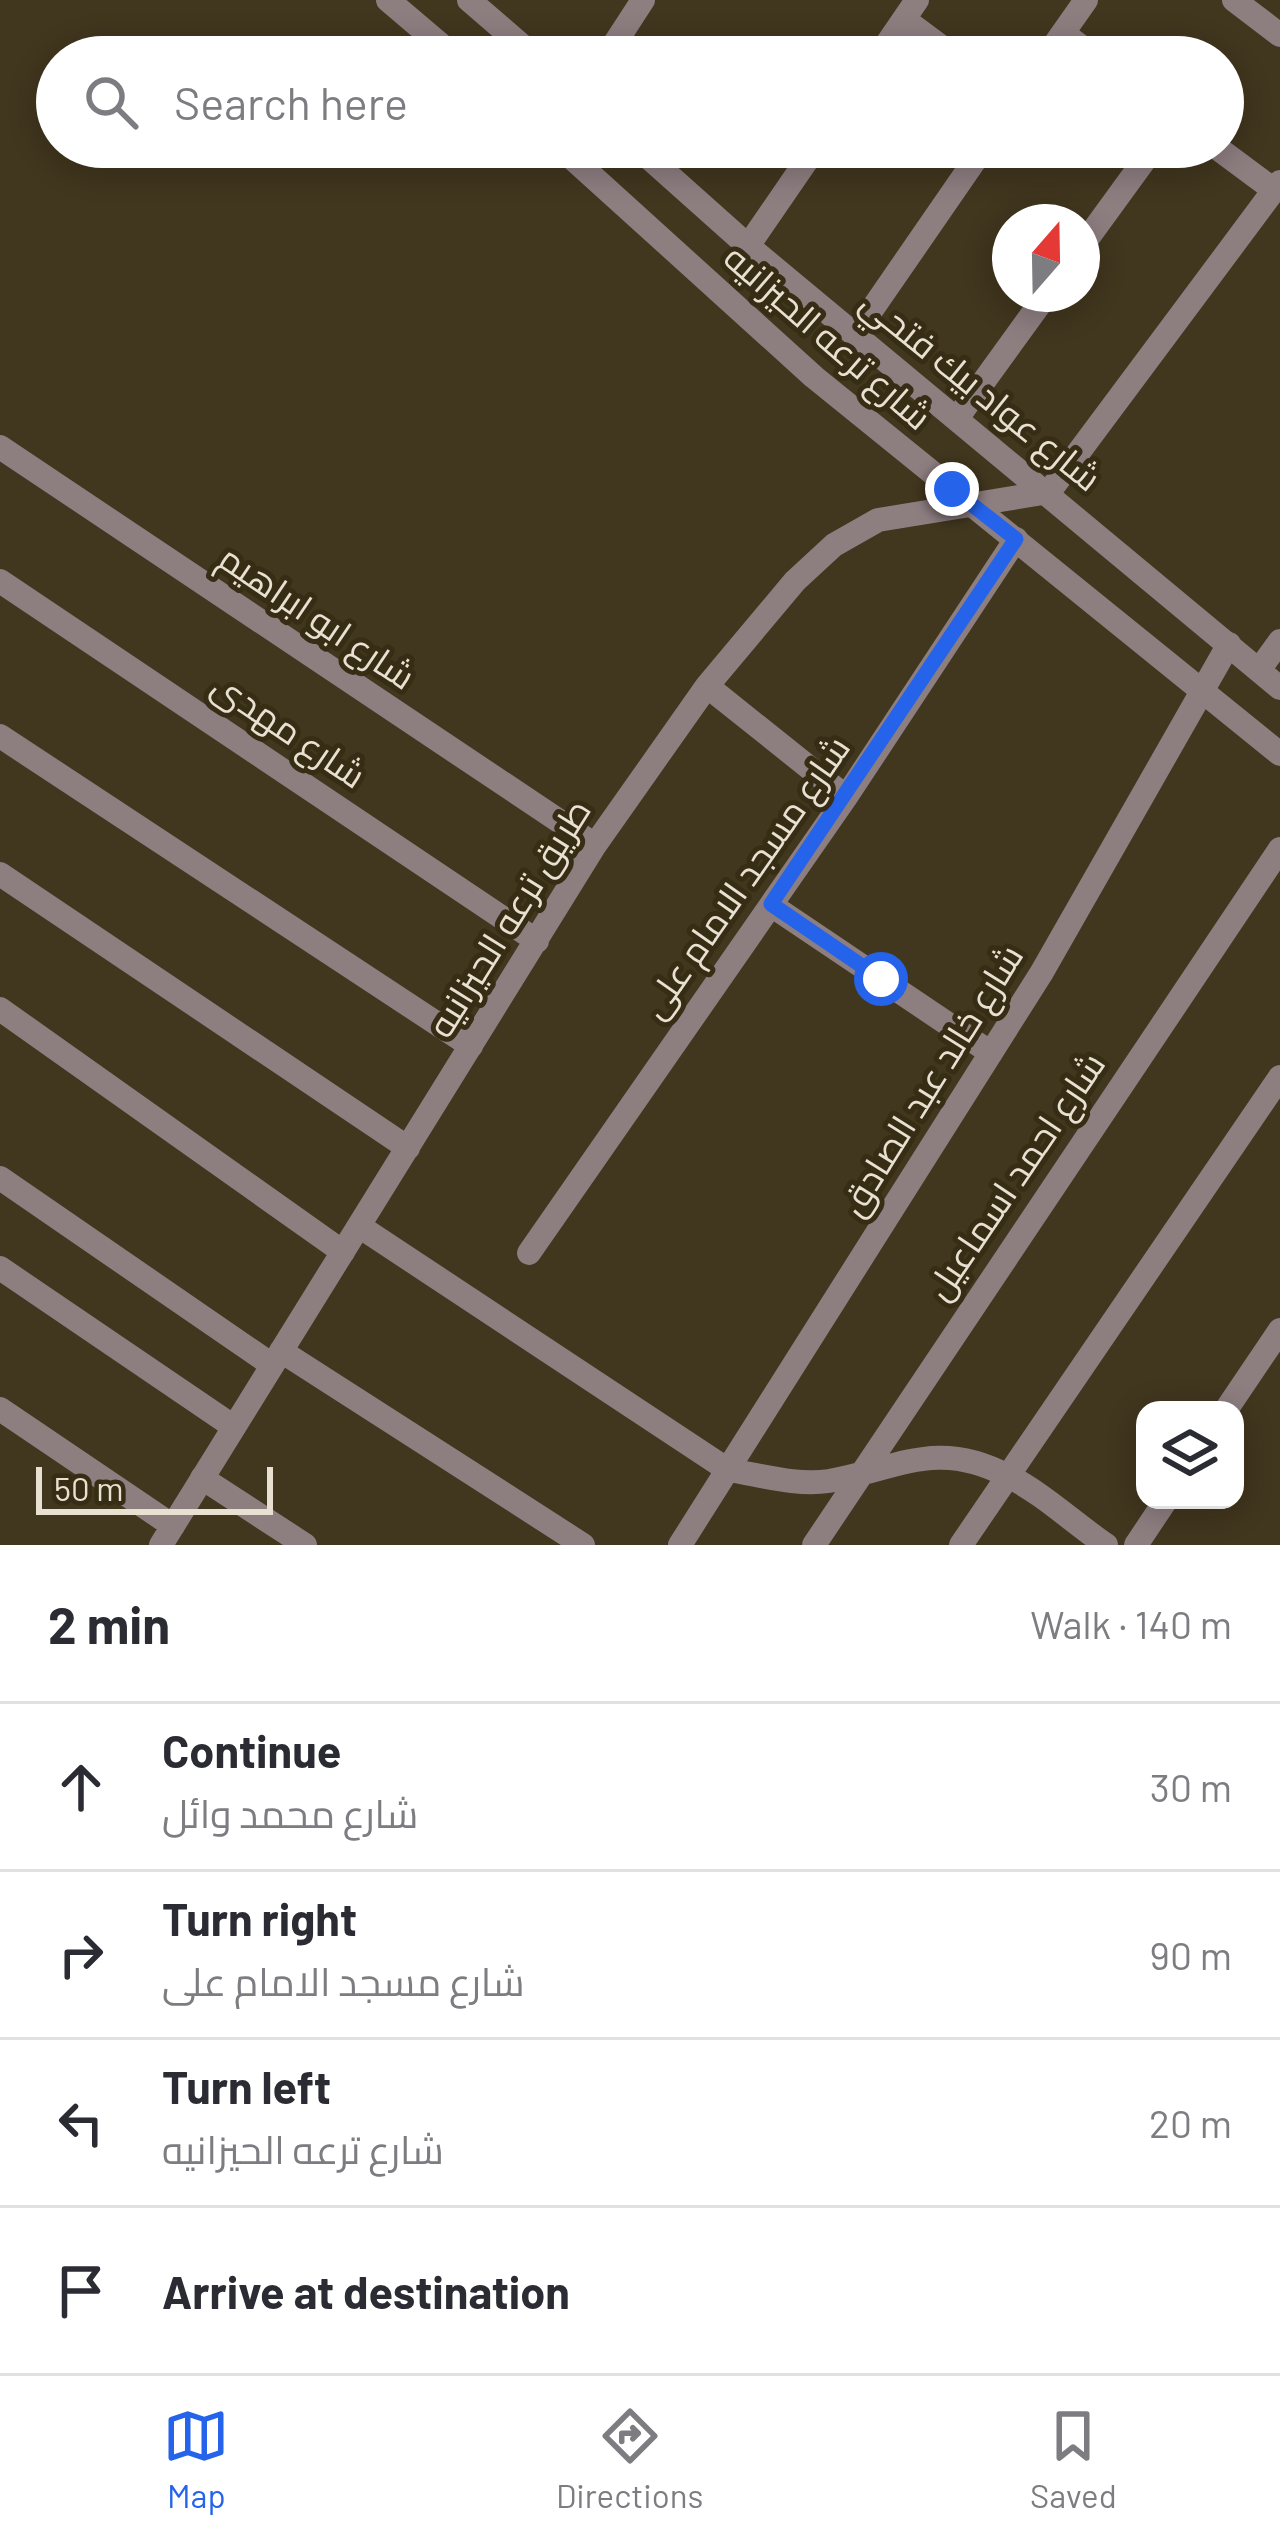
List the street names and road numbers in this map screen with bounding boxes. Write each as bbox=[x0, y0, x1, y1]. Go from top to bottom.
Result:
street label: شارع ترعه الحيزانيه bbox=[713, 234, 941, 441]
street label: شارع عواد بيك فتحي bbox=[848, 279, 1111, 506]
street label: شارع ابو ابراهيم bbox=[209, 534, 424, 701]
street label: شارع مهدى bbox=[202, 662, 375, 800]
street label: شارع مسجد الامام على bbox=[630, 727, 861, 1028]
street label: طريق ترعه الحيزانيه bbox=[417, 790, 601, 1046]
street label: شارع خالد عبد الصادق bbox=[829, 936, 1035, 1225]
street label: شارع احمد اسماعيل bbox=[915, 1043, 1116, 1310]

